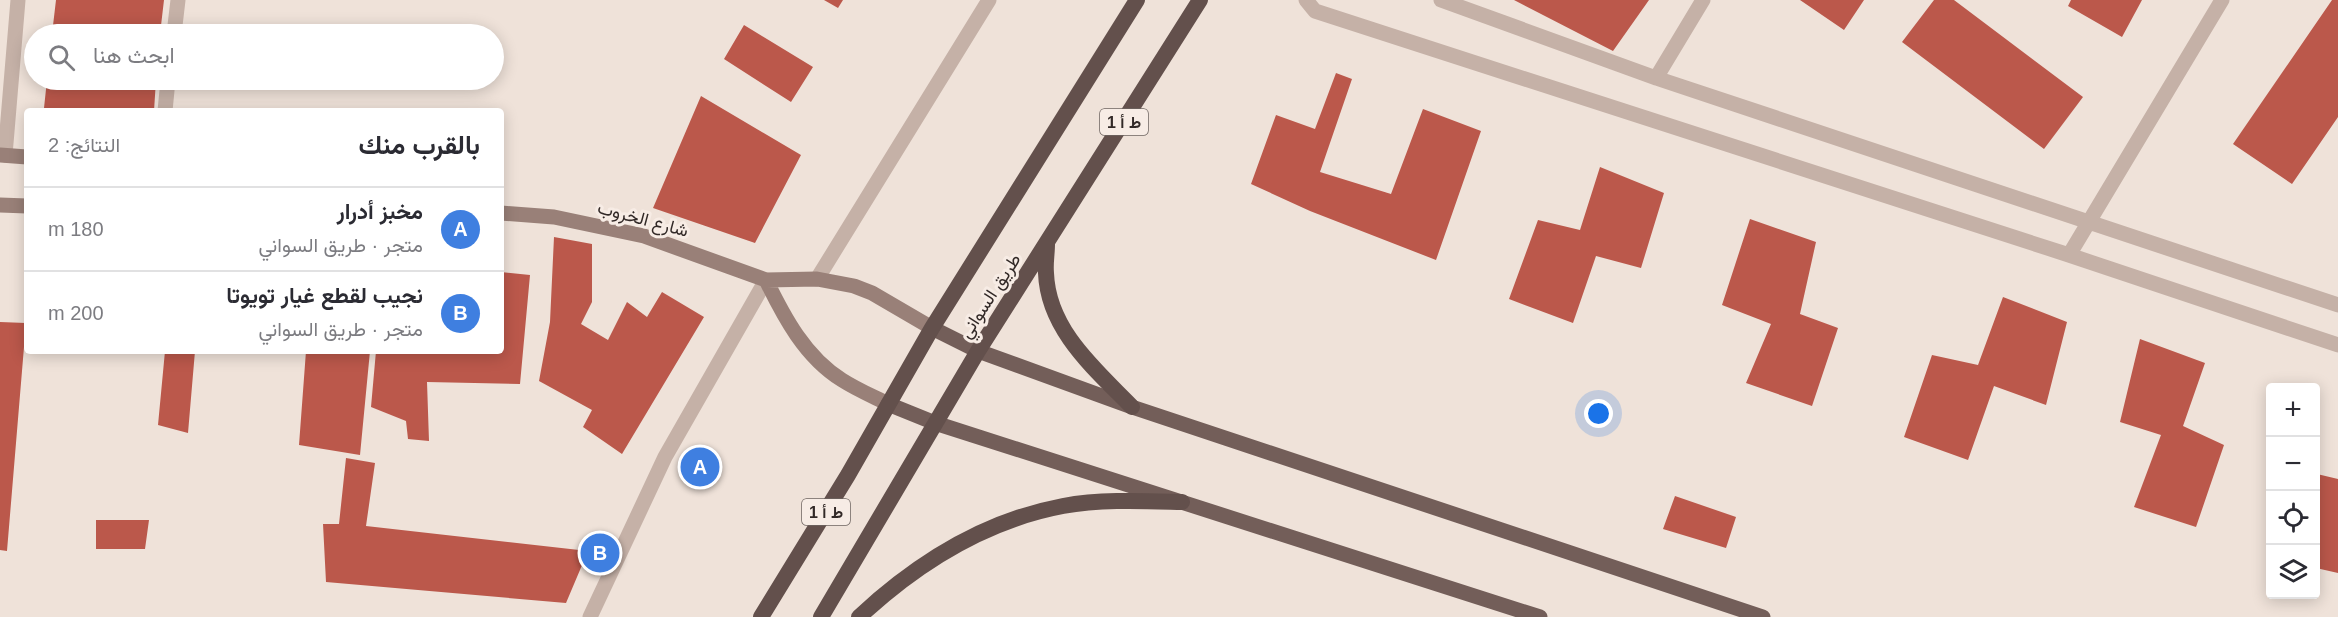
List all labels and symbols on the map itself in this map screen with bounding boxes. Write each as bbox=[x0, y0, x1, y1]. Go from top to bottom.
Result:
road number: ط أ 1 bbox=[1100, 109, 1148, 135]
street label: شارع الخروب bbox=[595, 197, 691, 243]
street label: طريق السواني bbox=[955, 250, 1029, 345]
your location bbox=[1584, 399, 1613, 428]
pin: A bbox=[680, 444, 720, 490]
road number: ط أ 1 bbox=[802, 499, 850, 525]
pin: B bbox=[580, 530, 620, 576]

